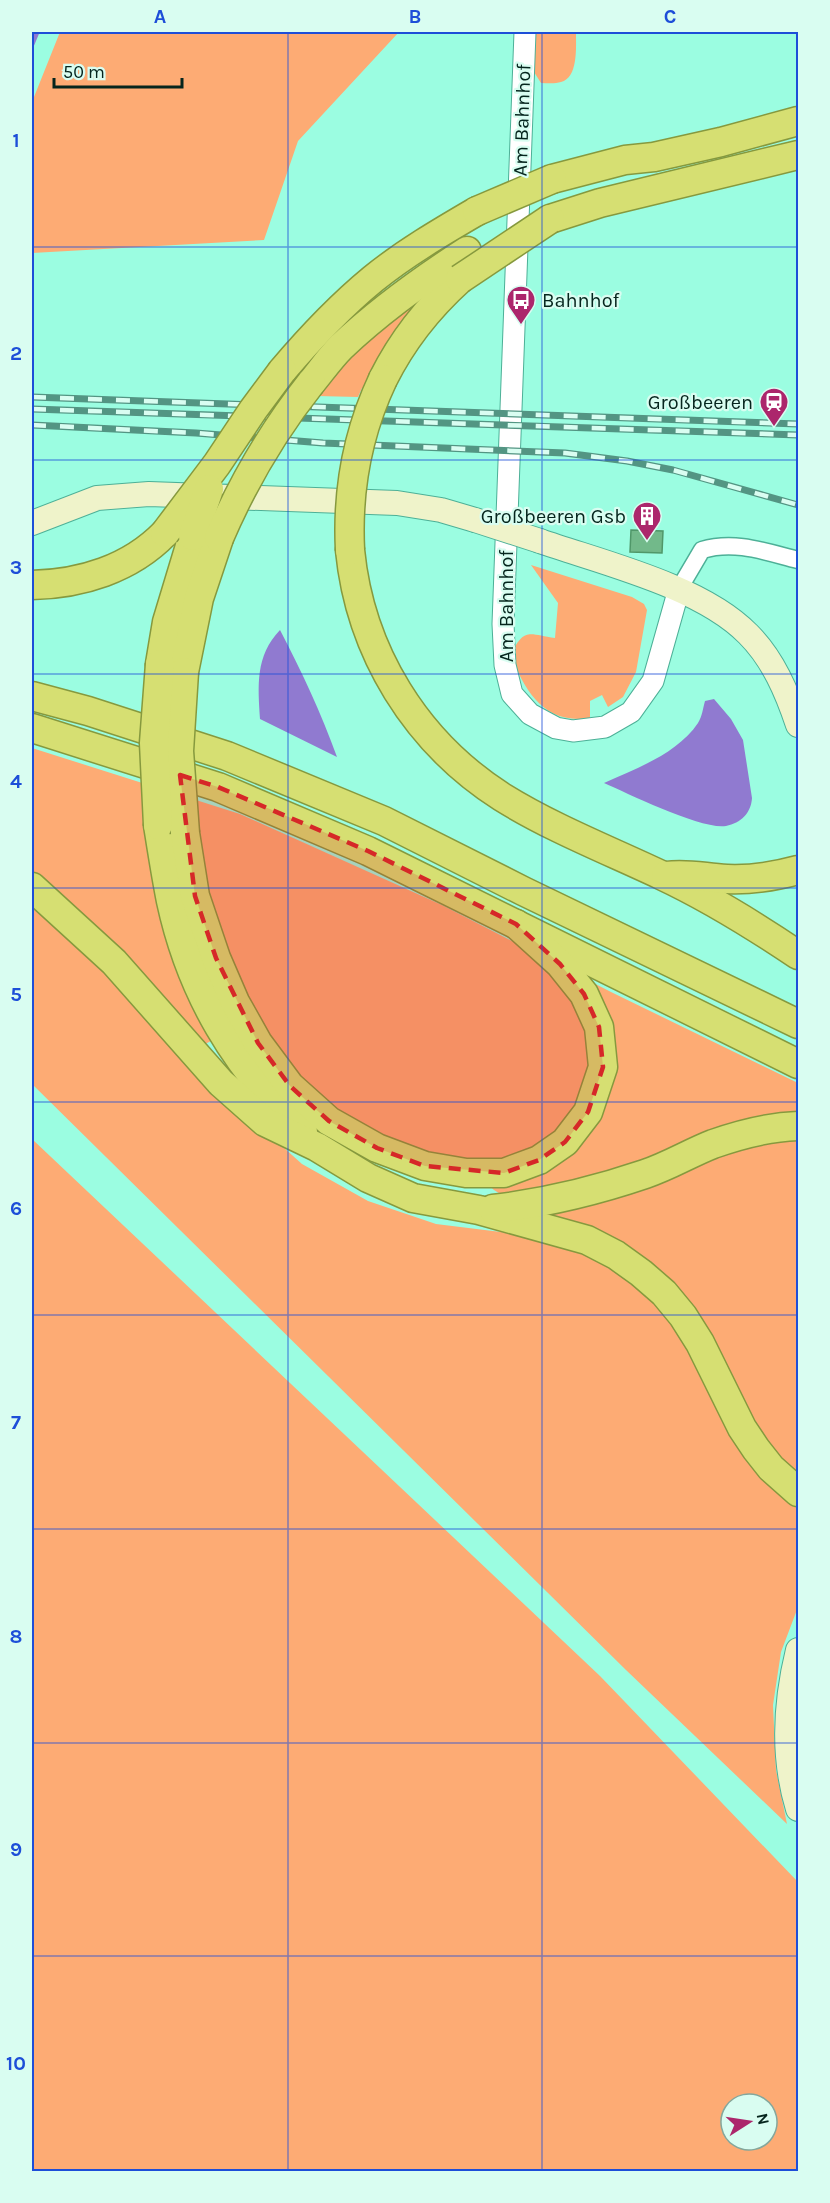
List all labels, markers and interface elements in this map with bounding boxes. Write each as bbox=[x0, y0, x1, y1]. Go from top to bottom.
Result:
text: A bbox=[154, 5, 167, 28]
text: B bbox=[409, 5, 421, 28]
text: C bbox=[664, 5, 676, 28]
scale bar bbox=[54, 51, 182, 89]
text: 50 m bbox=[63, 61, 105, 83]
street label: Am Bahnhof bbox=[509, 63, 535, 177]
text: 1 bbox=[12, 129, 20, 152]
bus stop icon: Bahnhof bbox=[505, 284, 537, 326]
place label: Bahnhof bbox=[542, 289, 620, 312]
text: 2 bbox=[10, 342, 22, 365]
station icon: Großbeeren bbox=[758, 386, 790, 428]
place label: Großbeeren bbox=[648, 391, 753, 414]
building icon: Großbeeren Gsb bbox=[631, 500, 663, 542]
place label: Großbeeren Gsb bbox=[481, 505, 626, 528]
street label: Am Bahnhof bbox=[495, 550, 518, 662]
text: 3 bbox=[10, 556, 22, 579]
text: 4 bbox=[10, 770, 22, 793]
text: 5 bbox=[10, 983, 22, 1006]
text: 6 bbox=[10, 1197, 22, 1220]
text: 7 bbox=[11, 1411, 21, 1434]
text: 8 bbox=[10, 1625, 22, 1648]
text: 9 bbox=[10, 1838, 22, 1861]
text: 10 bbox=[6, 2052, 26, 2075]
north arrow bbox=[719, 2092, 779, 2152]
text: N bbox=[753, 2111, 774, 2127]

